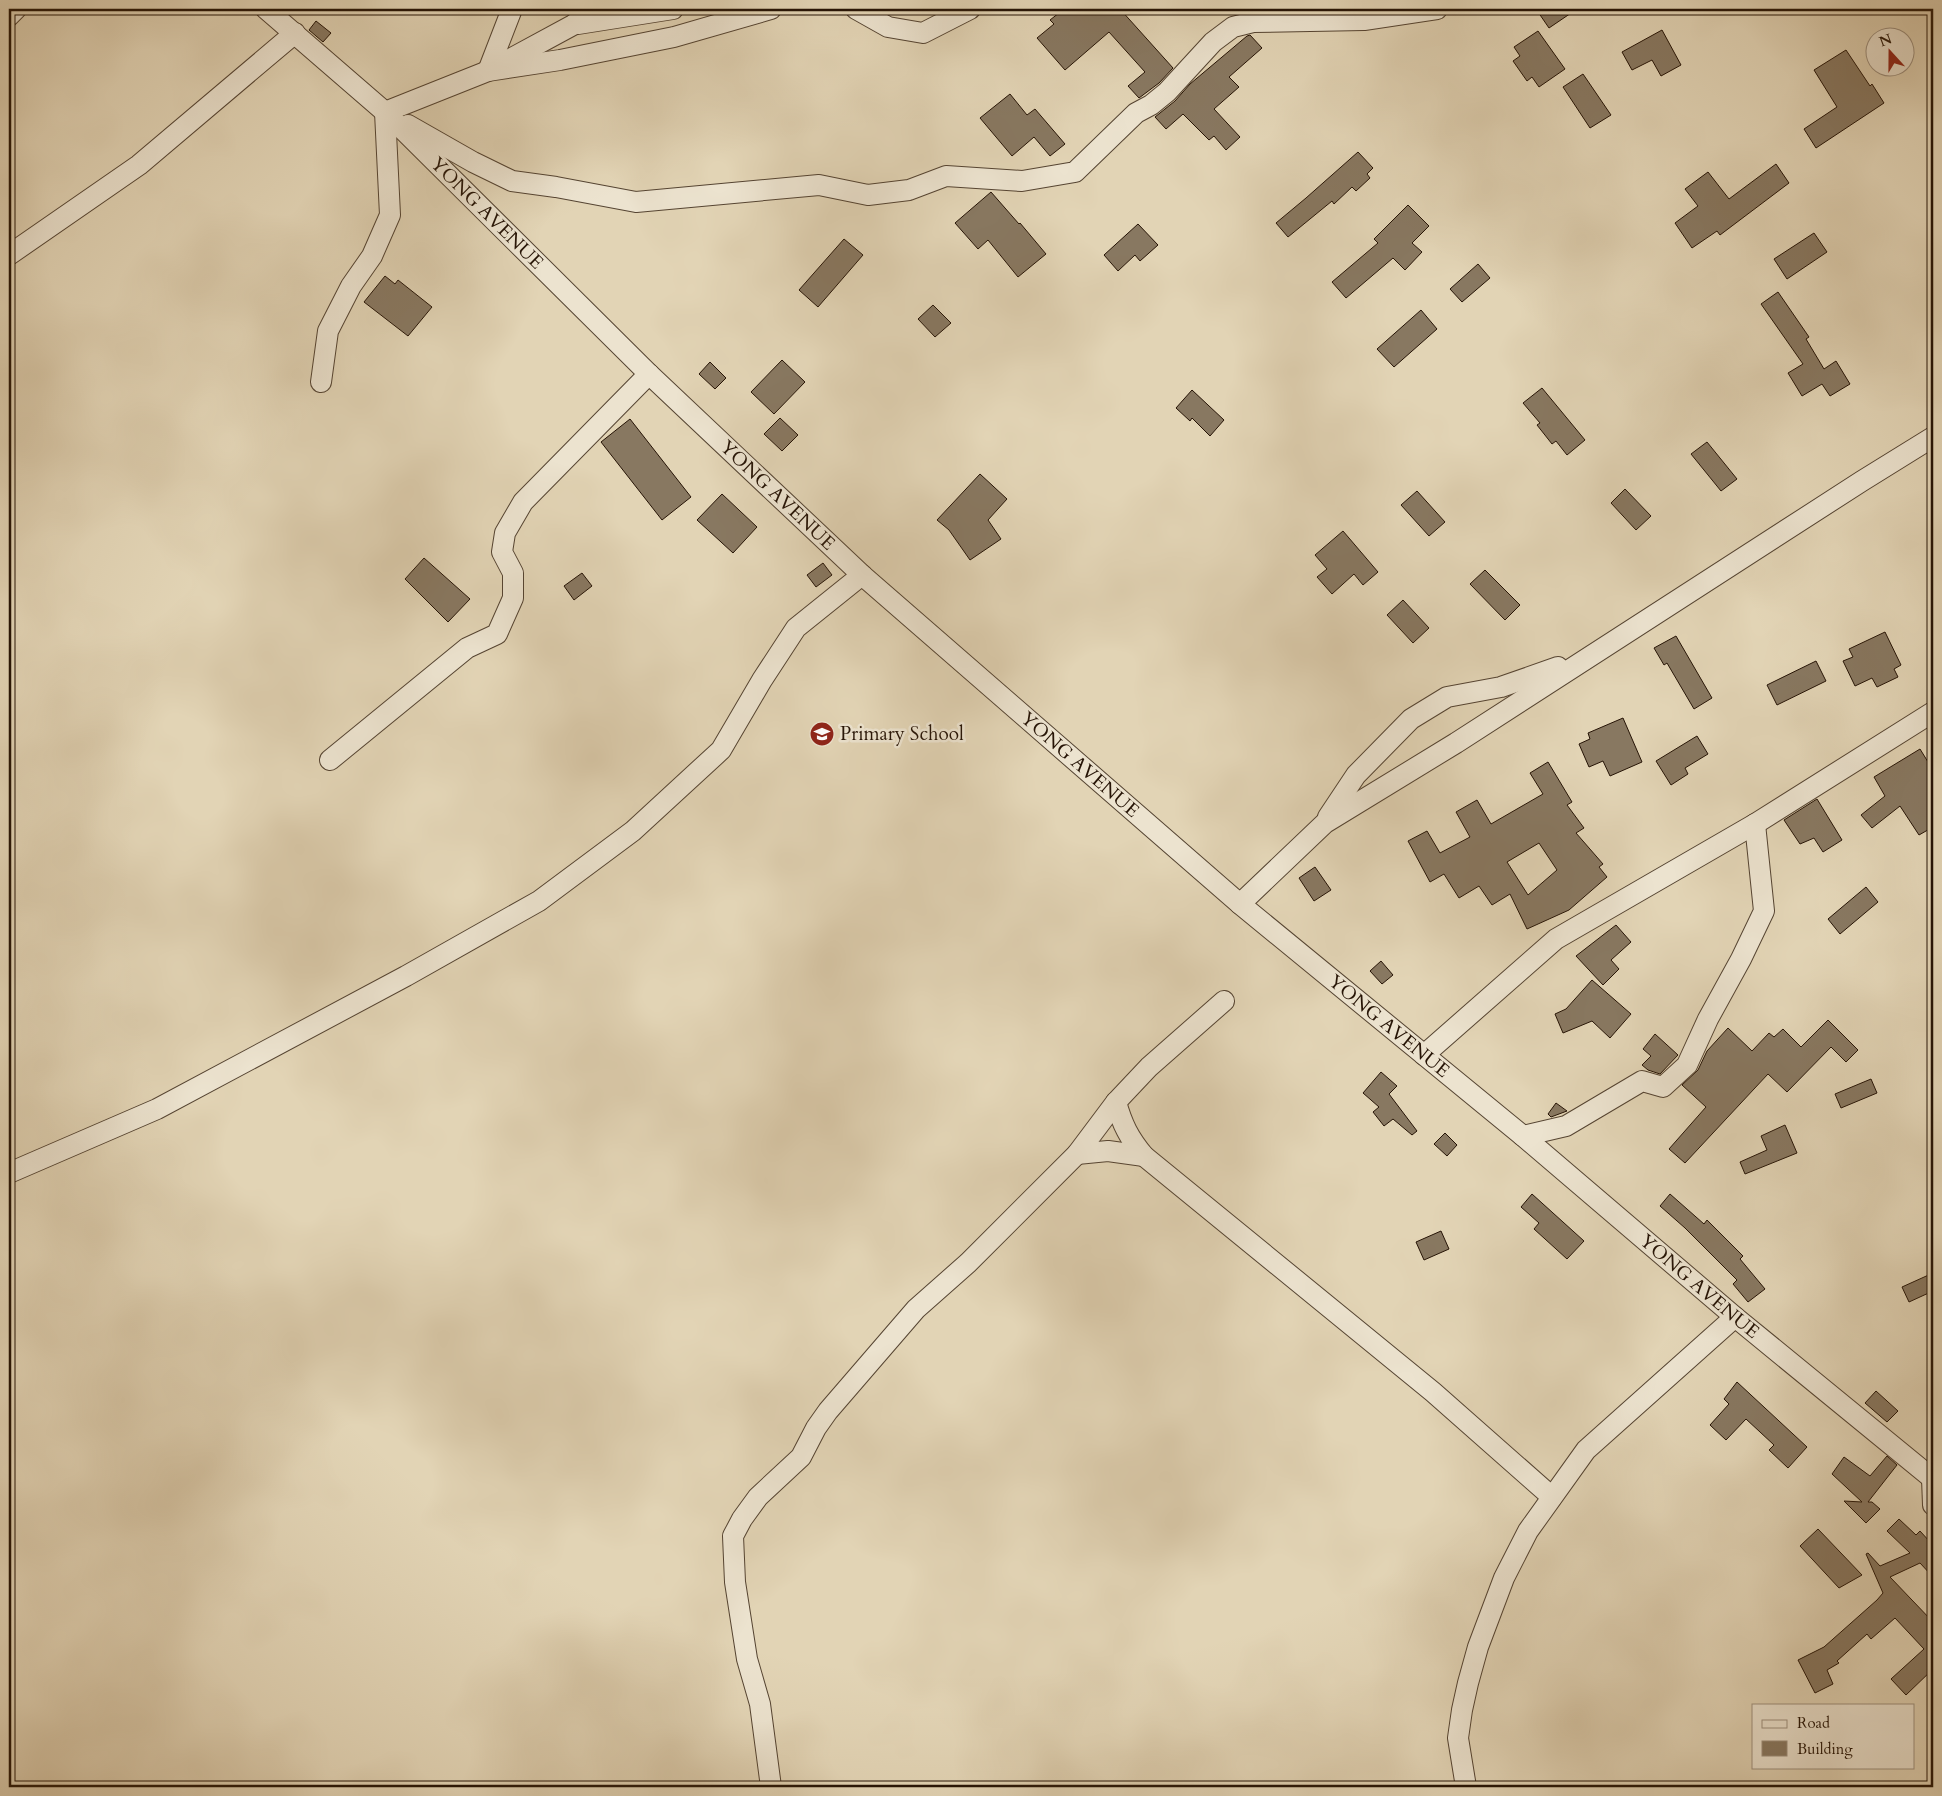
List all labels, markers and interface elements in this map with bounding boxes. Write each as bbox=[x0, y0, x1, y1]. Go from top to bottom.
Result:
north arrow bbox=[1864, 28, 1914, 78]
text: N bbox=[1876, 29, 1895, 51]
street label: YONG AVENUE bbox=[425, 151, 549, 275]
street label: YONG AVENUE bbox=[714, 434, 841, 556]
street label: YONG AVENUE bbox=[1015, 706, 1145, 824]
school or university icon: Primary School bbox=[809, 721, 835, 747]
place label: Primary School bbox=[840, 721, 964, 747]
street label: YONG AVENUE bbox=[1323, 969, 1455, 1084]
street label: YONG AVENUE bbox=[1634, 1228, 1765, 1345]
legend bbox=[1752, 1704, 1914, 1768]
text: Road bbox=[1797, 1713, 1830, 1733]
text: Building bbox=[1797, 1739, 1853, 1759]

